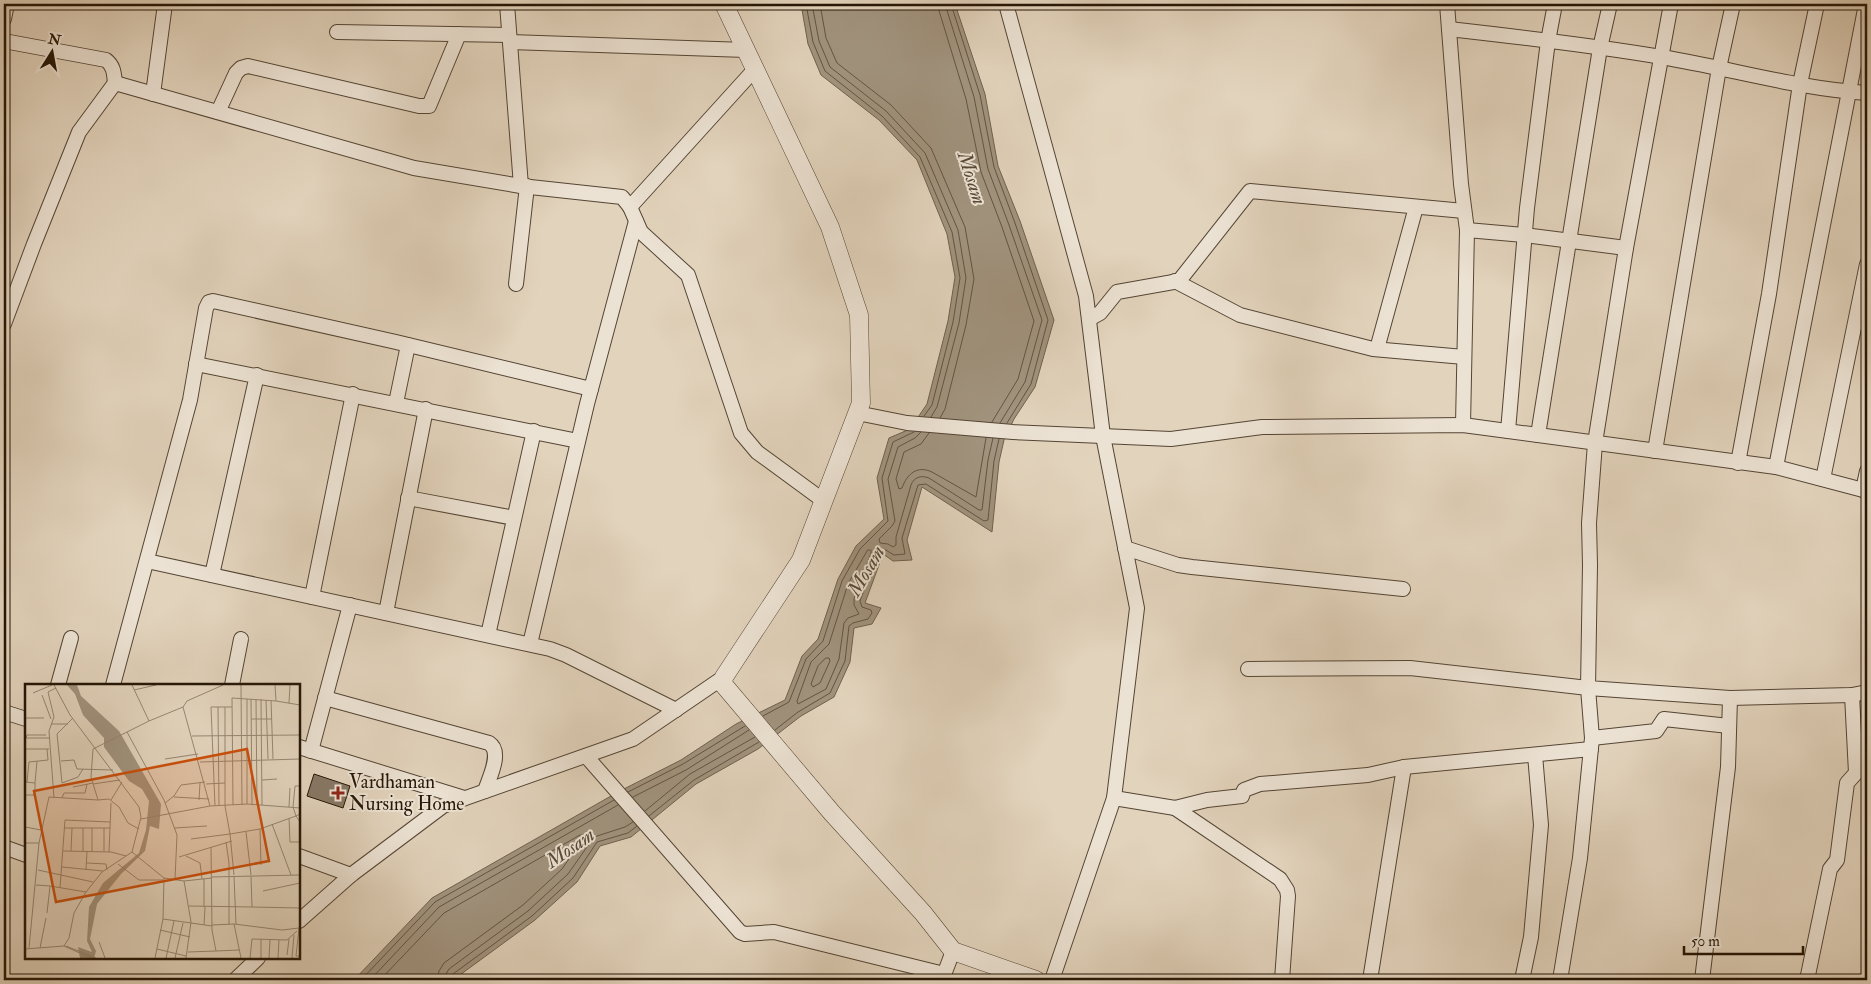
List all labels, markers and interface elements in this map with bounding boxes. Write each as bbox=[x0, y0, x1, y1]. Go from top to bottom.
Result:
north arrow bbox=[28, 28, 78, 78]
text: N bbox=[46, 30, 63, 49]
water label: Mosam bbox=[951, 147, 992, 208]
water label: Mosam bbox=[841, 541, 890, 602]
inset map bbox=[25, 684, 300, 959]
place label: Vardhaman Nursing Home bbox=[349, 770, 464, 816]
marker: Vardhaman Nursing Home bbox=[331, 786, 345, 800]
water label: Mosam bbox=[540, 822, 599, 874]
scale bar bbox=[1684, 924, 1802, 956]
text: 50 m bbox=[1691, 932, 1720, 951]

